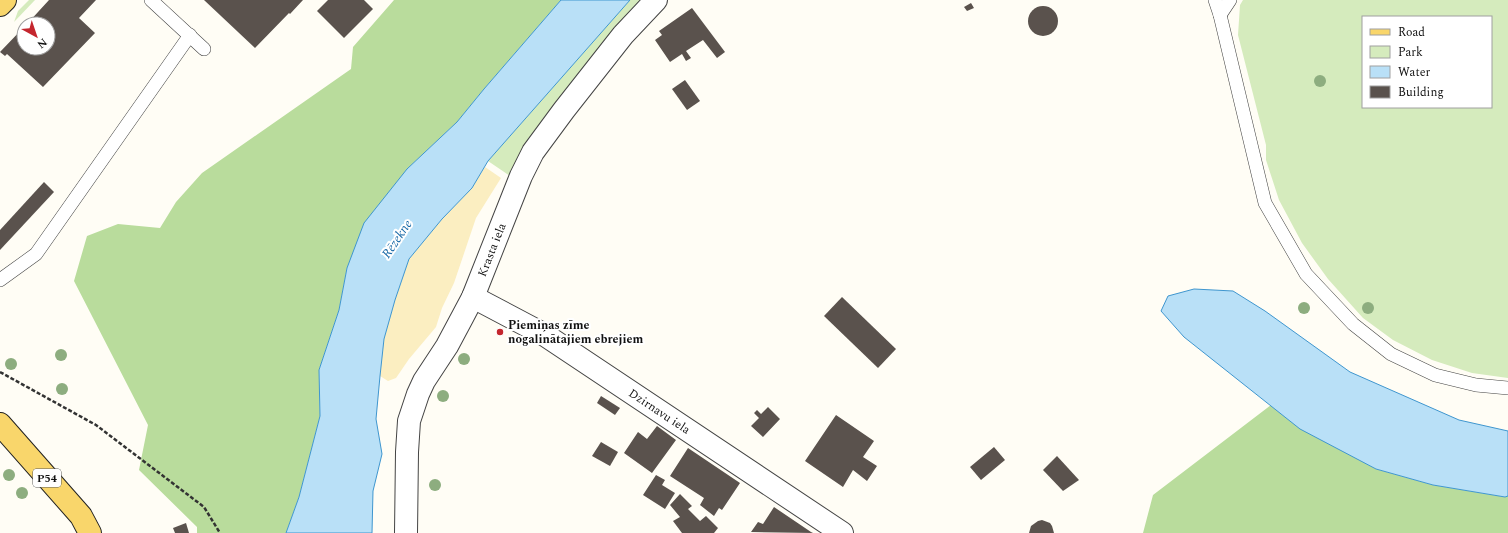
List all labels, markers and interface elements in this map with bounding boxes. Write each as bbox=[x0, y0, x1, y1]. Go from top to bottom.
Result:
north arrow bbox=[16, 16, 56, 56]
legend bbox=[1362, 16, 1492, 108]
text: Road bbox=[1398, 23, 1425, 42]
text: N bbox=[33, 34, 51, 53]
text: Park bbox=[1398, 43, 1423, 62]
text: Water bbox=[1398, 63, 1430, 82]
text: Building bbox=[1398, 83, 1444, 102]
water label: Rēzekne bbox=[377, 215, 417, 262]
street label: Krasta iela bbox=[472, 220, 511, 280]
place label: Piemiņas zīme nogalinātajiem ebrejiem bbox=[508, 316, 643, 349]
marker: Piemiņas zīme nogalinātajiem ebrejiem bbox=[495, 327, 505, 337]
street label: Dzirnavu iela bbox=[625, 384, 694, 439]
road number: P54 bbox=[33, 469, 61, 487]

